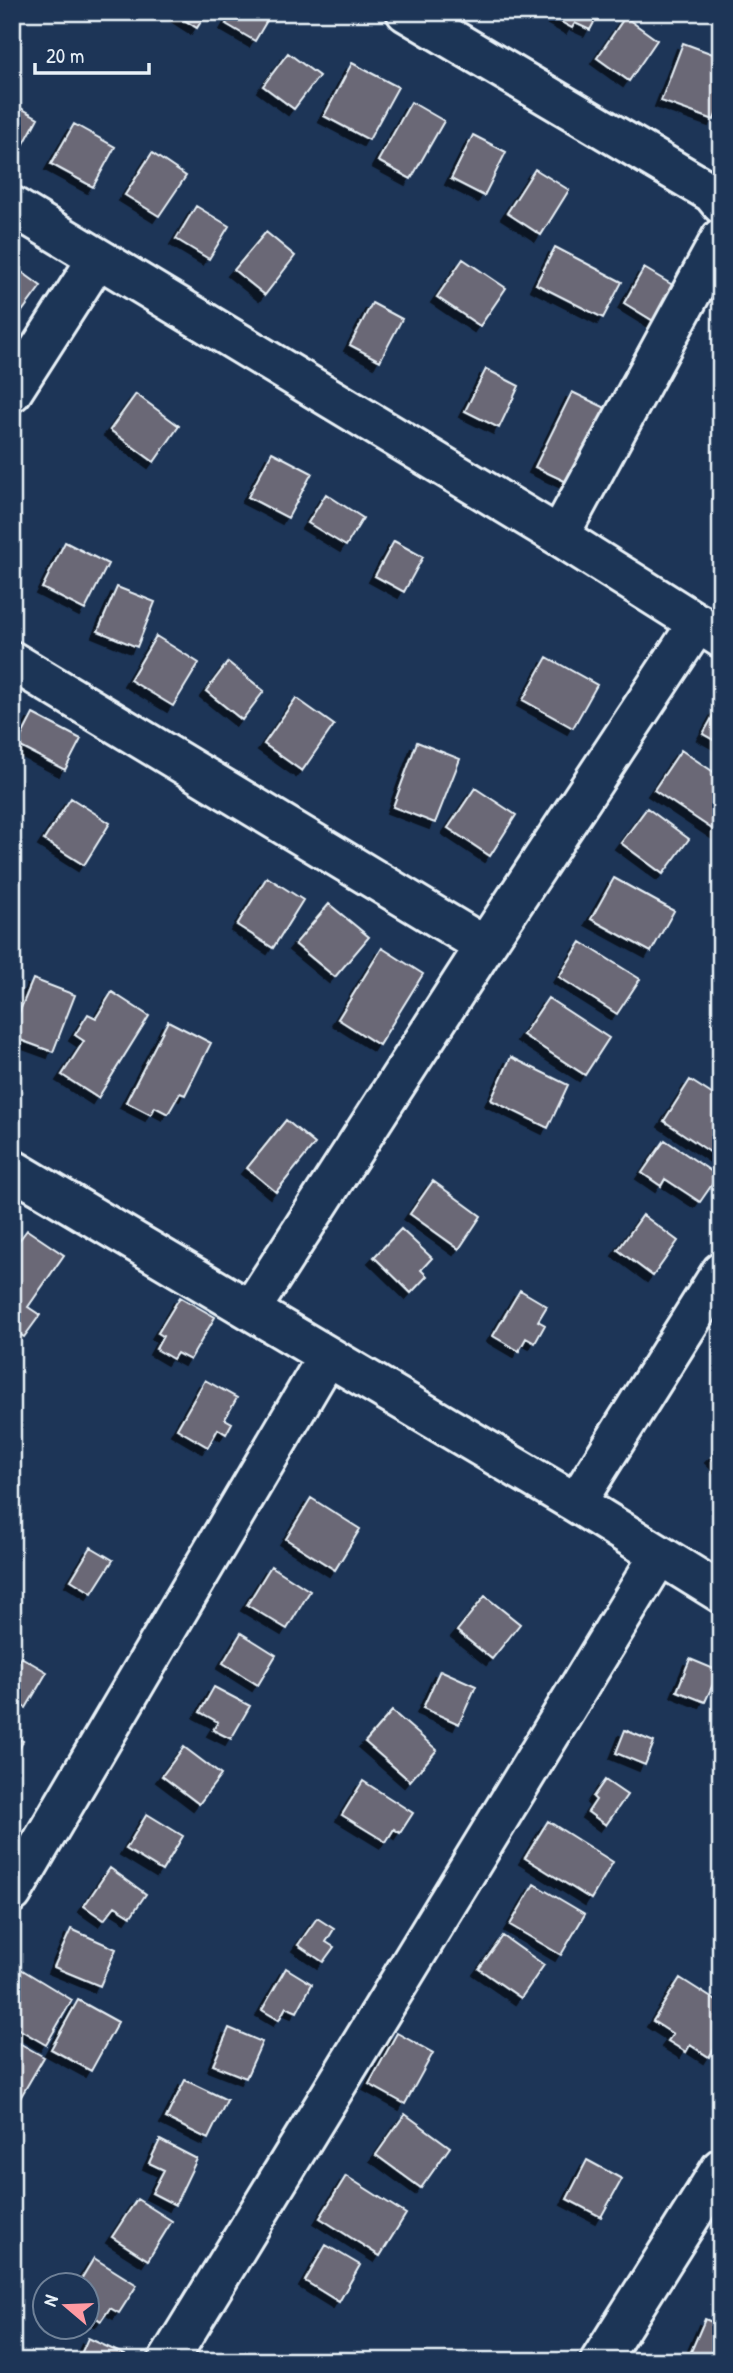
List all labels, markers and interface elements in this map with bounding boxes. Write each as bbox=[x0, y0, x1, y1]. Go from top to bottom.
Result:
scale bar bbox=[35, 32, 149, 76]
text: 20 m bbox=[46, 41, 84, 70]
north arrow bbox=[32, 2272, 102, 2342]
text: N bbox=[36, 2291, 64, 2309]

